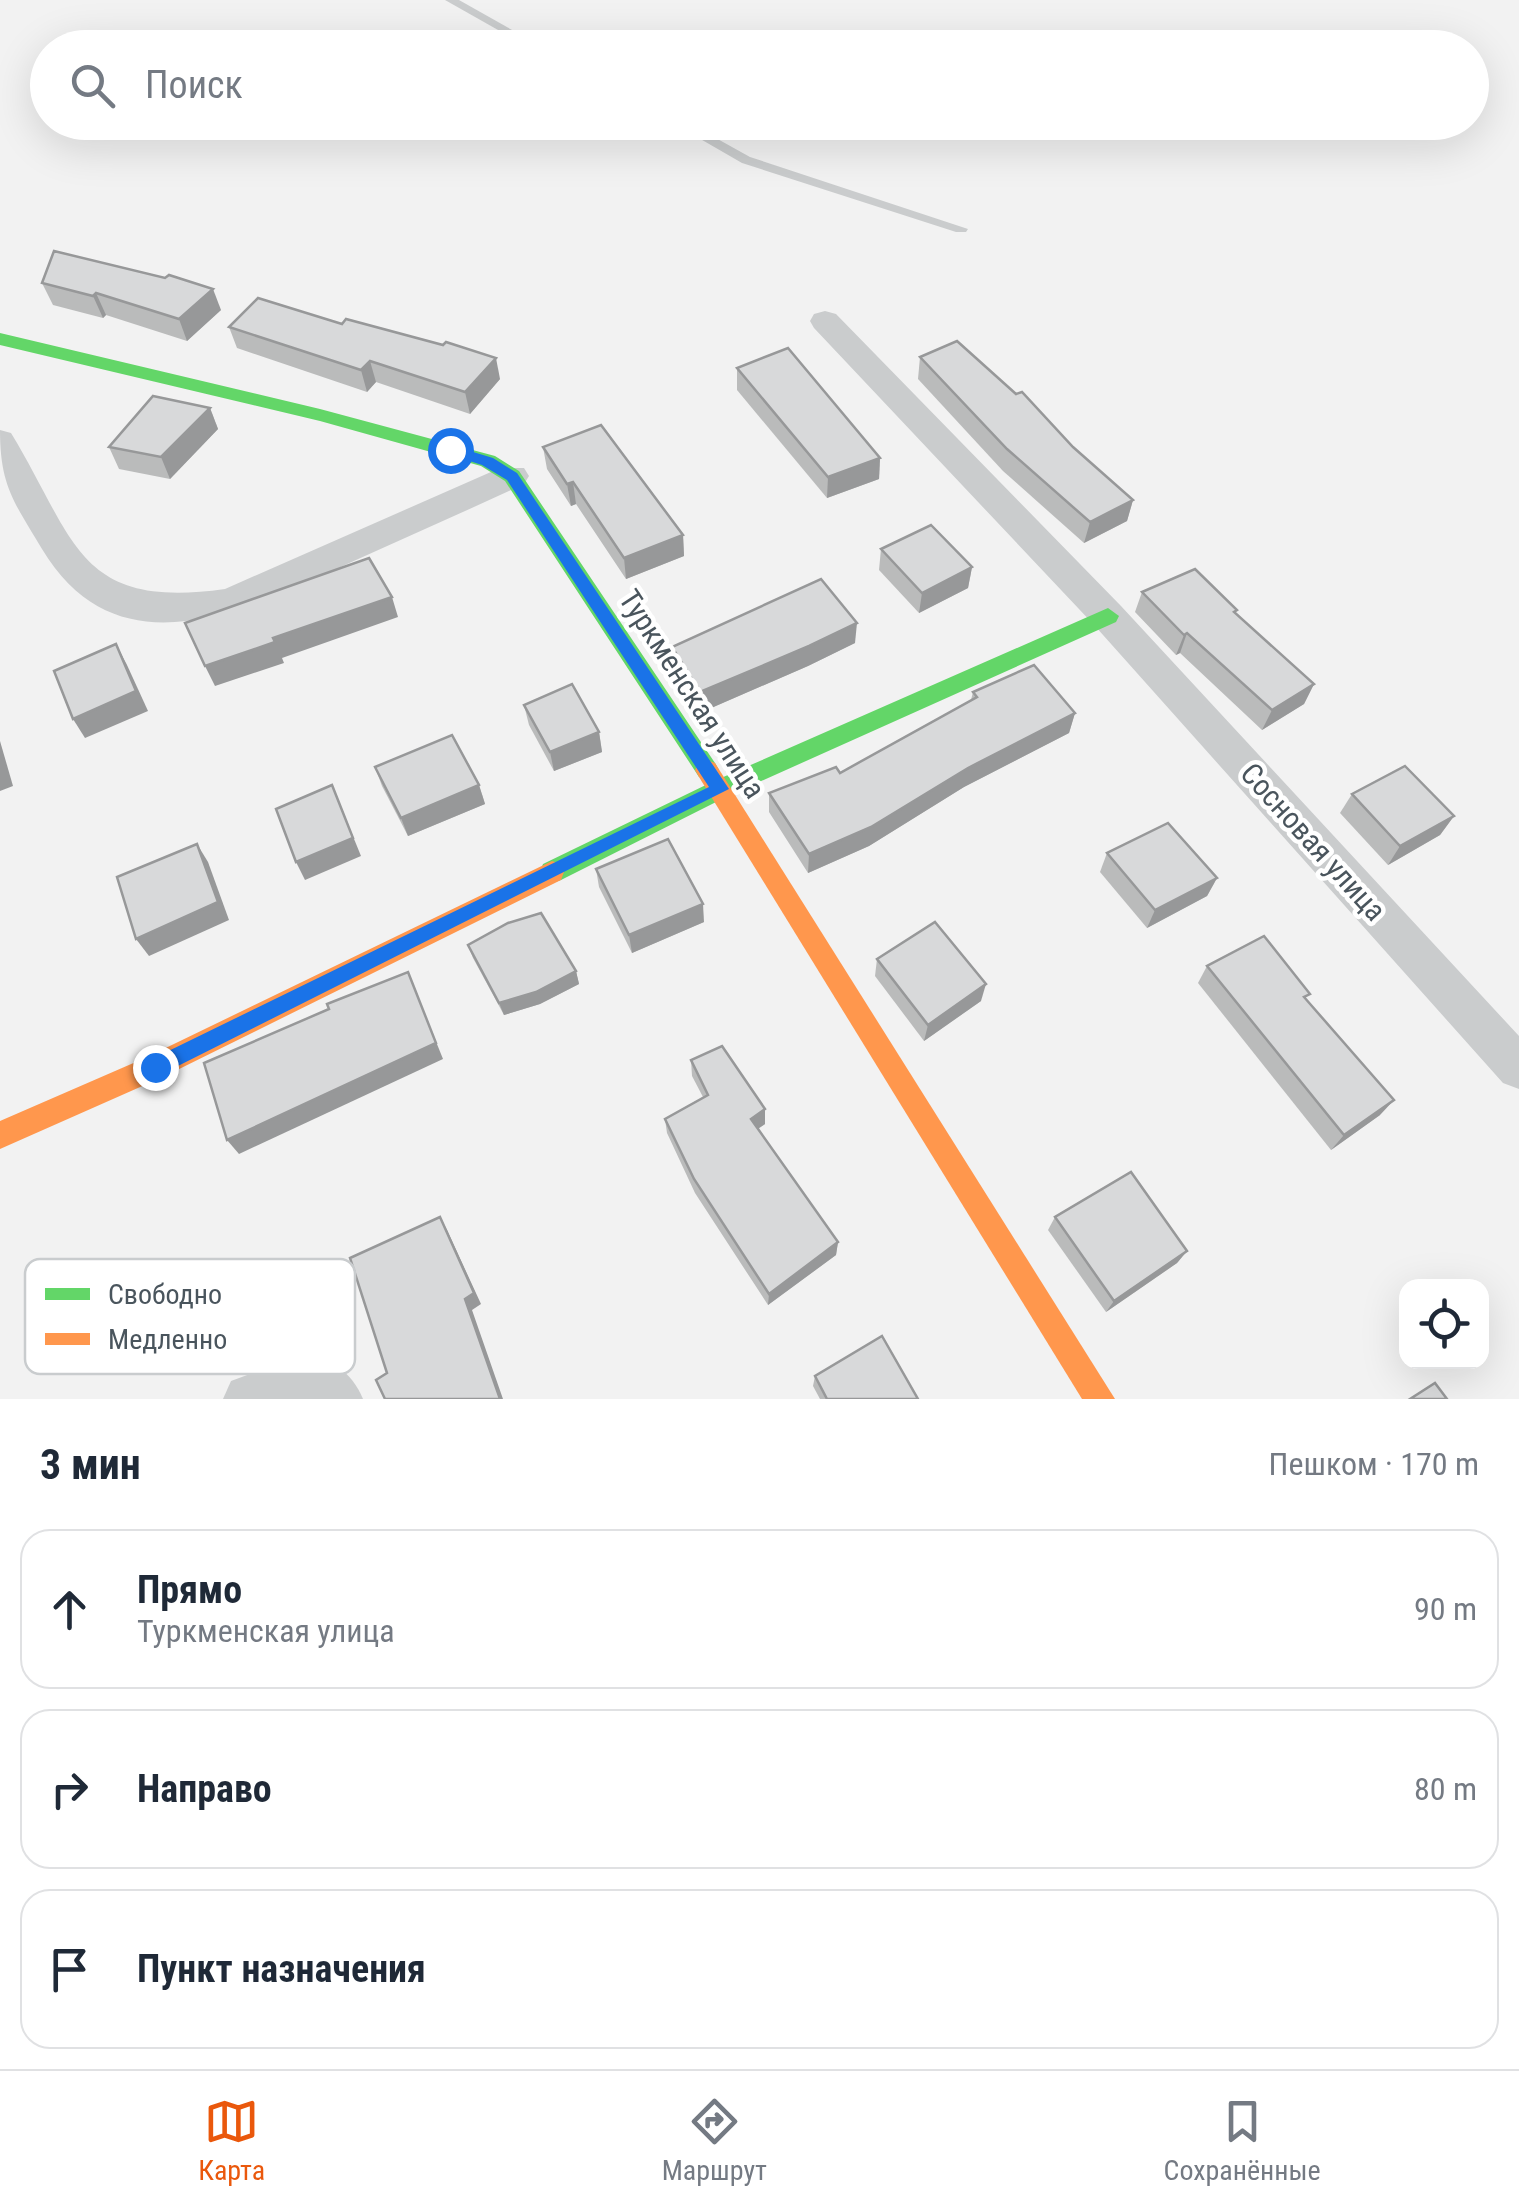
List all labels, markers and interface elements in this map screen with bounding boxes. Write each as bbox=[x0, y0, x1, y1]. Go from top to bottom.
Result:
search box bbox=[30, 30, 1489, 140]
icon: search bbox=[65, 58, 120, 113]
text: Поиск bbox=[145, 63, 243, 107]
route start bbox=[428, 428, 474, 474]
street label: Туркменская улица bbox=[612, 583, 773, 805]
street label: Сосновая улица bbox=[1234, 756, 1393, 928]
route end bbox=[133, 1045, 179, 1091]
legend bbox=[25, 1259, 355, 1374]
text: Свободно bbox=[108, 1278, 222, 1311]
map controls bbox=[1399, 1279, 1489, 1369]
button: locate bbox=[1399, 1279, 1489, 1369]
text: Медленно bbox=[108, 1323, 227, 1356]
text: 3 мин bbox=[40, 1440, 141, 1489]
text: Пешком · 170 m bbox=[1269, 1445, 1479, 1483]
text: Прямо bbox=[137, 1568, 242, 1612]
icon: ahead bbox=[42, 1582, 97, 1637]
text: 90 m bbox=[1414, 1590, 1477, 1628]
text: Туркменская улица bbox=[137, 1612, 395, 1650]
icon: right bbox=[42, 1762, 97, 1817]
text: Направо bbox=[137, 1767, 272, 1811]
text: 80 m bbox=[1414, 1770, 1477, 1808]
icon: arrive bbox=[42, 1942, 97, 1997]
text: Пункт назначения bbox=[137, 1947, 426, 1991]
tab: Карта bbox=[198, 2094, 265, 2187]
tab: Маршрут bbox=[662, 2094, 767, 2187]
tab: Сохранённые bbox=[1164, 2094, 1321, 2187]

